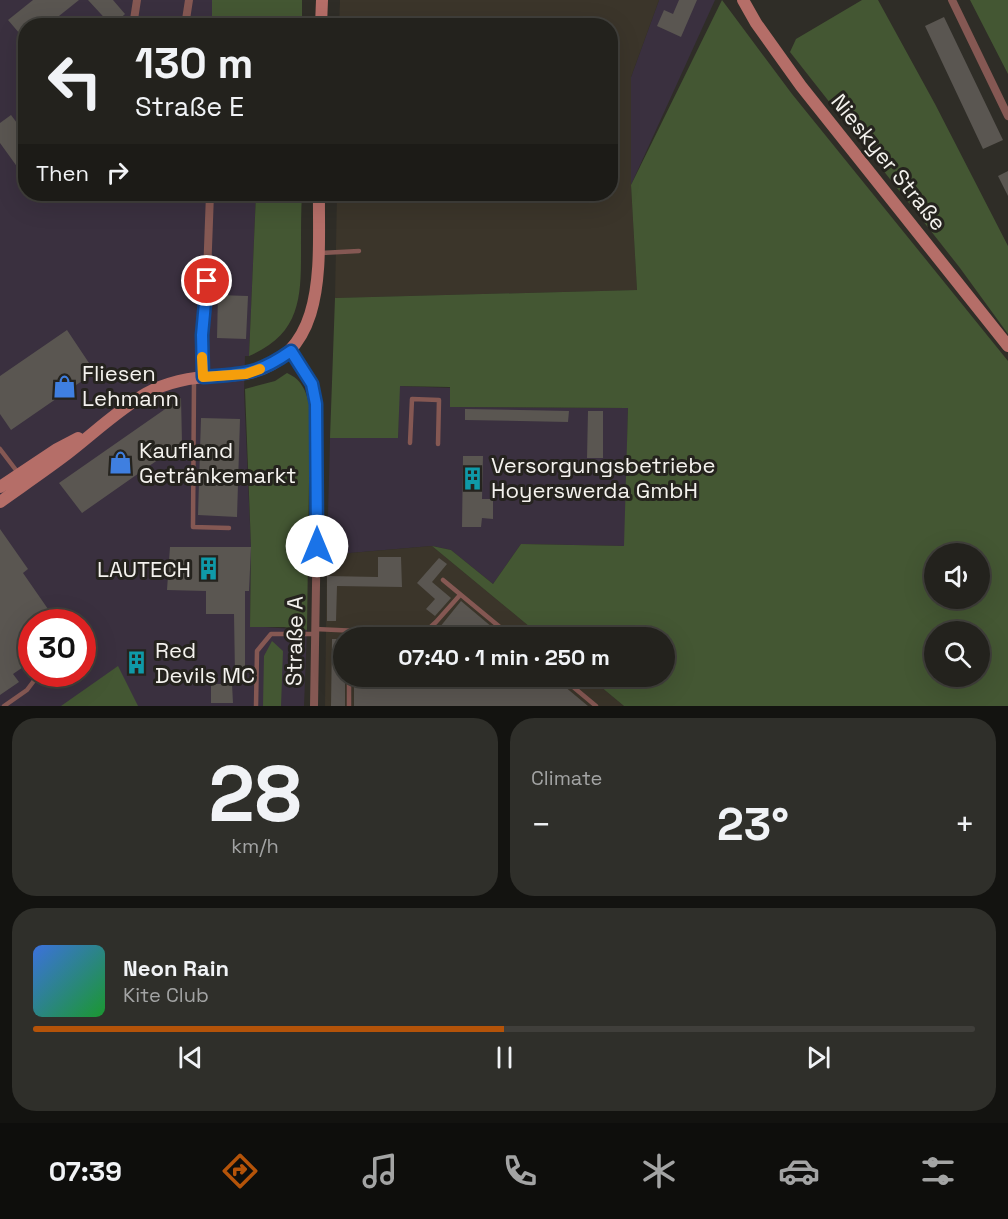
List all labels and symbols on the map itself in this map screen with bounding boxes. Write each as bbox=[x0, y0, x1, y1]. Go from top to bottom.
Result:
street label: Nieskyer Straße bbox=[825, 88, 953, 236]
pin bbox=[181, 255, 232, 306]
place label: Fliesen Lehmann bbox=[82, 359, 179, 412]
shop icon: Fliesen Lehmann bbox=[51, 373, 77, 399]
place label: Kaufland Getränkemarkt bbox=[139, 436, 296, 489]
shop icon: Kaufland Getränkemarkt bbox=[108, 450, 134, 476]
place label: Versorgungsbetriebe Hoyerswerda GmbH bbox=[491, 451, 716, 504]
building icon: Versorgungsbetriebe Hoyerswerda GmbH bbox=[460, 465, 486, 491]
position arrow bbox=[285, 514, 349, 578]
place label: LAUTECH bbox=[97, 555, 191, 583]
building icon: LAUTECH bbox=[196, 556, 222, 582]
street label: Straße A bbox=[279, 596, 309, 686]
speed limit sign: 30 bbox=[18, 609, 96, 687]
place label: Red Devils MC bbox=[155, 636, 255, 689]
building icon: Red Devils MC bbox=[124, 650, 150, 676]

